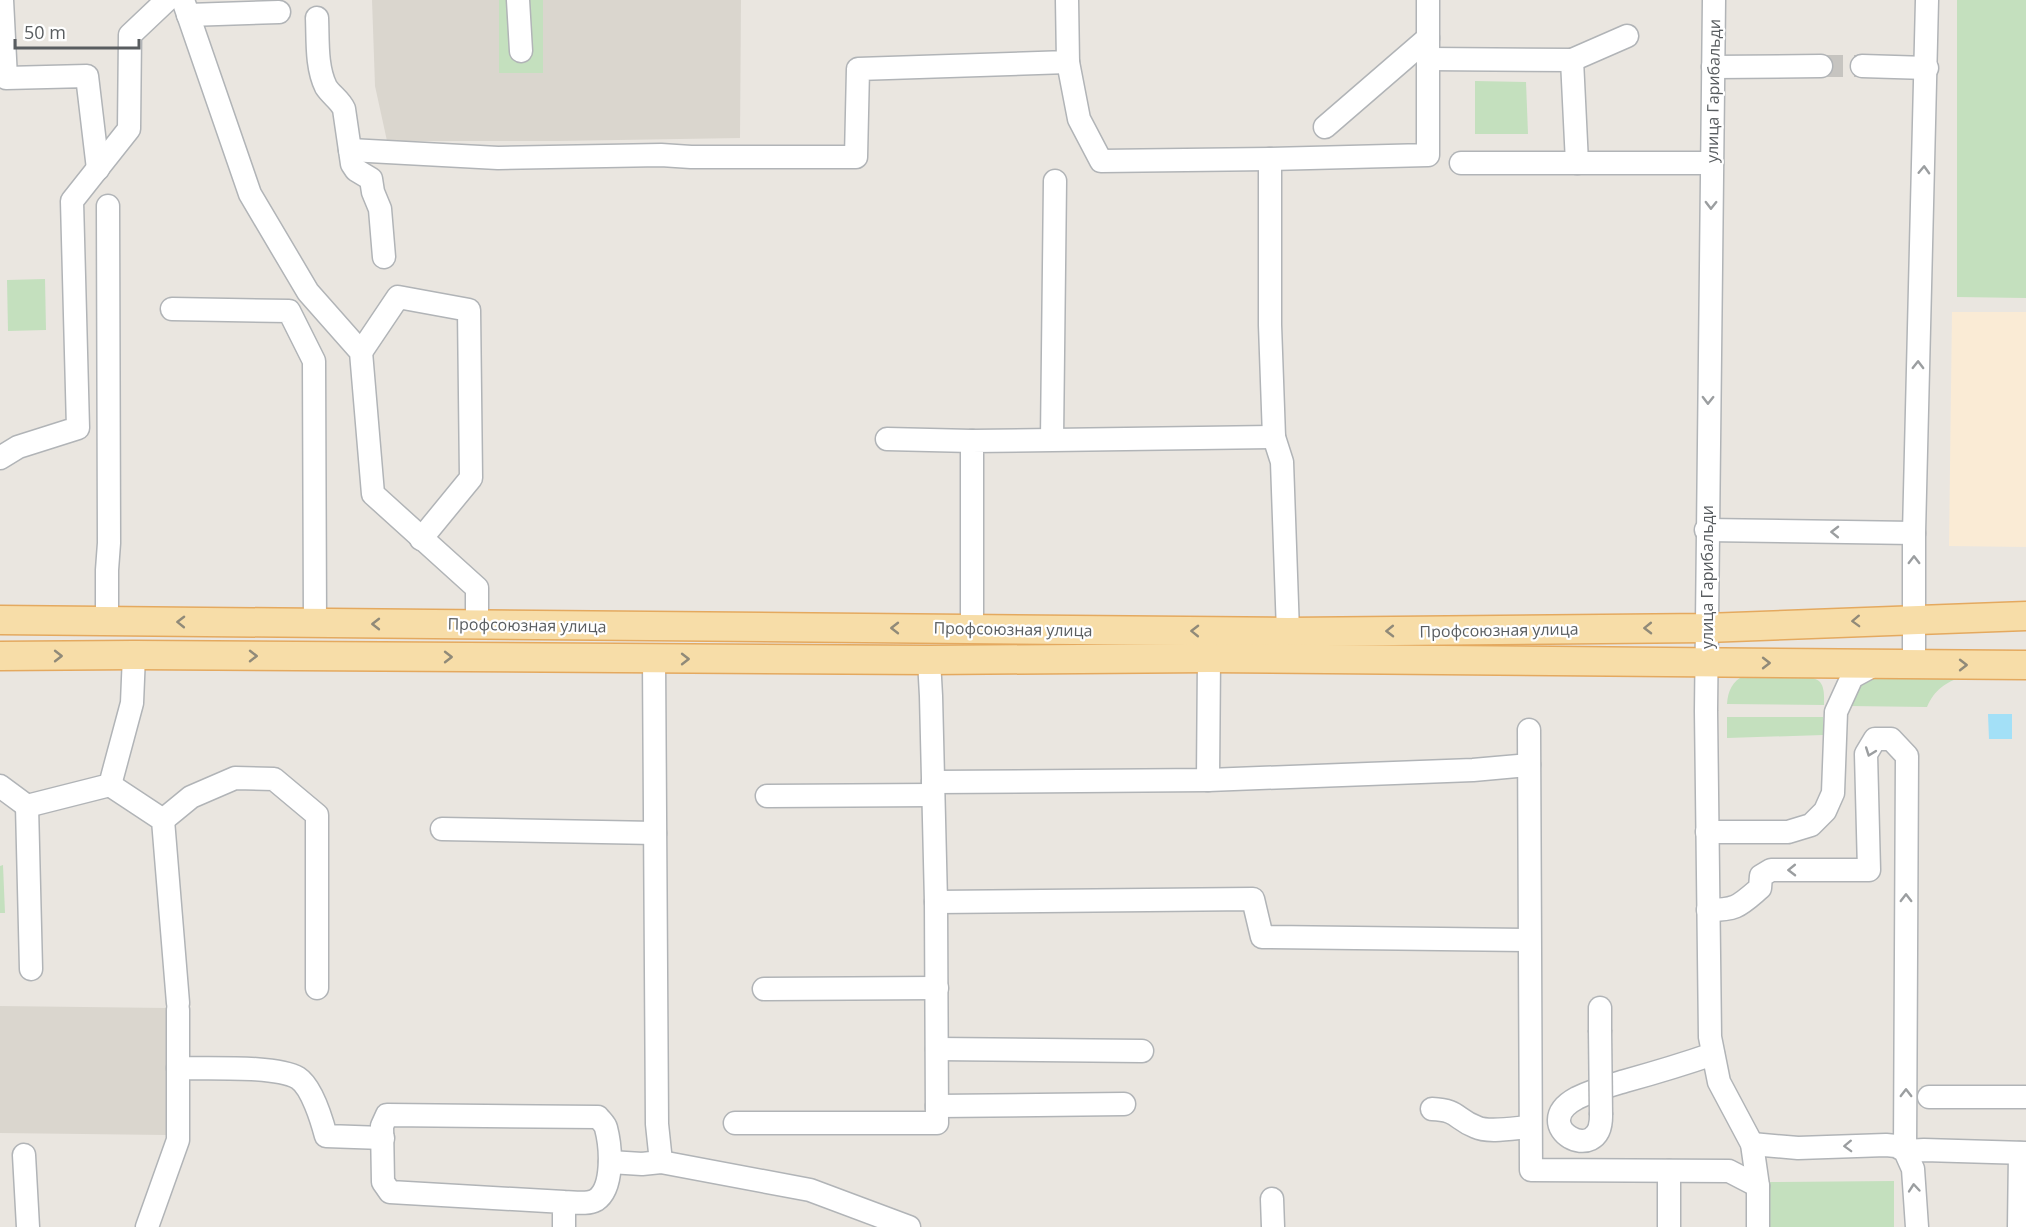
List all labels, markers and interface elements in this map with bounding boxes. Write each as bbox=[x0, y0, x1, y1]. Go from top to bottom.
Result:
scale bar bbox=[15, 12, 140, 50]
street label: улица Гарибальди bbox=[1701, 19, 1725, 163]
text: 50 m bbox=[24, 20, 66, 44]
one-way arrow bbox=[1917, 166, 1930, 175]
one-way arrow bbox=[1705, 201, 1717, 210]
one-way arrow bbox=[1912, 361, 1924, 370]
one-way arrow bbox=[1702, 396, 1714, 405]
street label: улица Гарибальди bbox=[1696, 505, 1718, 649]
one-way arrow bbox=[1830, 526, 1839, 538]
one-way arrow bbox=[1908, 556, 1920, 565]
street label: Профсоюзная улица bbox=[447, 613, 607, 637]
one-way arrow bbox=[1852, 615, 1861, 628]
one-way arrow bbox=[176, 616, 185, 628]
street label: Профсоюзная улица bbox=[933, 617, 1093, 641]
one-way arrow bbox=[371, 618, 380, 630]
street label: Профсоюзная улица bbox=[1419, 618, 1579, 642]
one-way arrow bbox=[890, 622, 899, 634]
one-way arrow bbox=[1643, 622, 1652, 634]
one-way arrow bbox=[1190, 625, 1199, 637]
one-way arrow bbox=[1385, 625, 1394, 637]
one-way arrow bbox=[54, 650, 63, 662]
one-way arrow bbox=[249, 650, 258, 662]
one-way arrow bbox=[444, 651, 453, 663]
one-way arrow bbox=[681, 653, 690, 665]
one-way arrow bbox=[1761, 657, 1770, 670]
one-way arrow bbox=[1959, 659, 1968, 671]
one-way arrow bbox=[1864, 746, 1877, 757]
one-way arrow bbox=[1788, 863, 1797, 876]
one-way arrow bbox=[1900, 893, 1912, 902]
one-way arrow bbox=[1900, 1088, 1912, 1097]
one-way arrow bbox=[1844, 1140, 1853, 1152]
one-way arrow bbox=[1908, 1184, 1921, 1193]

